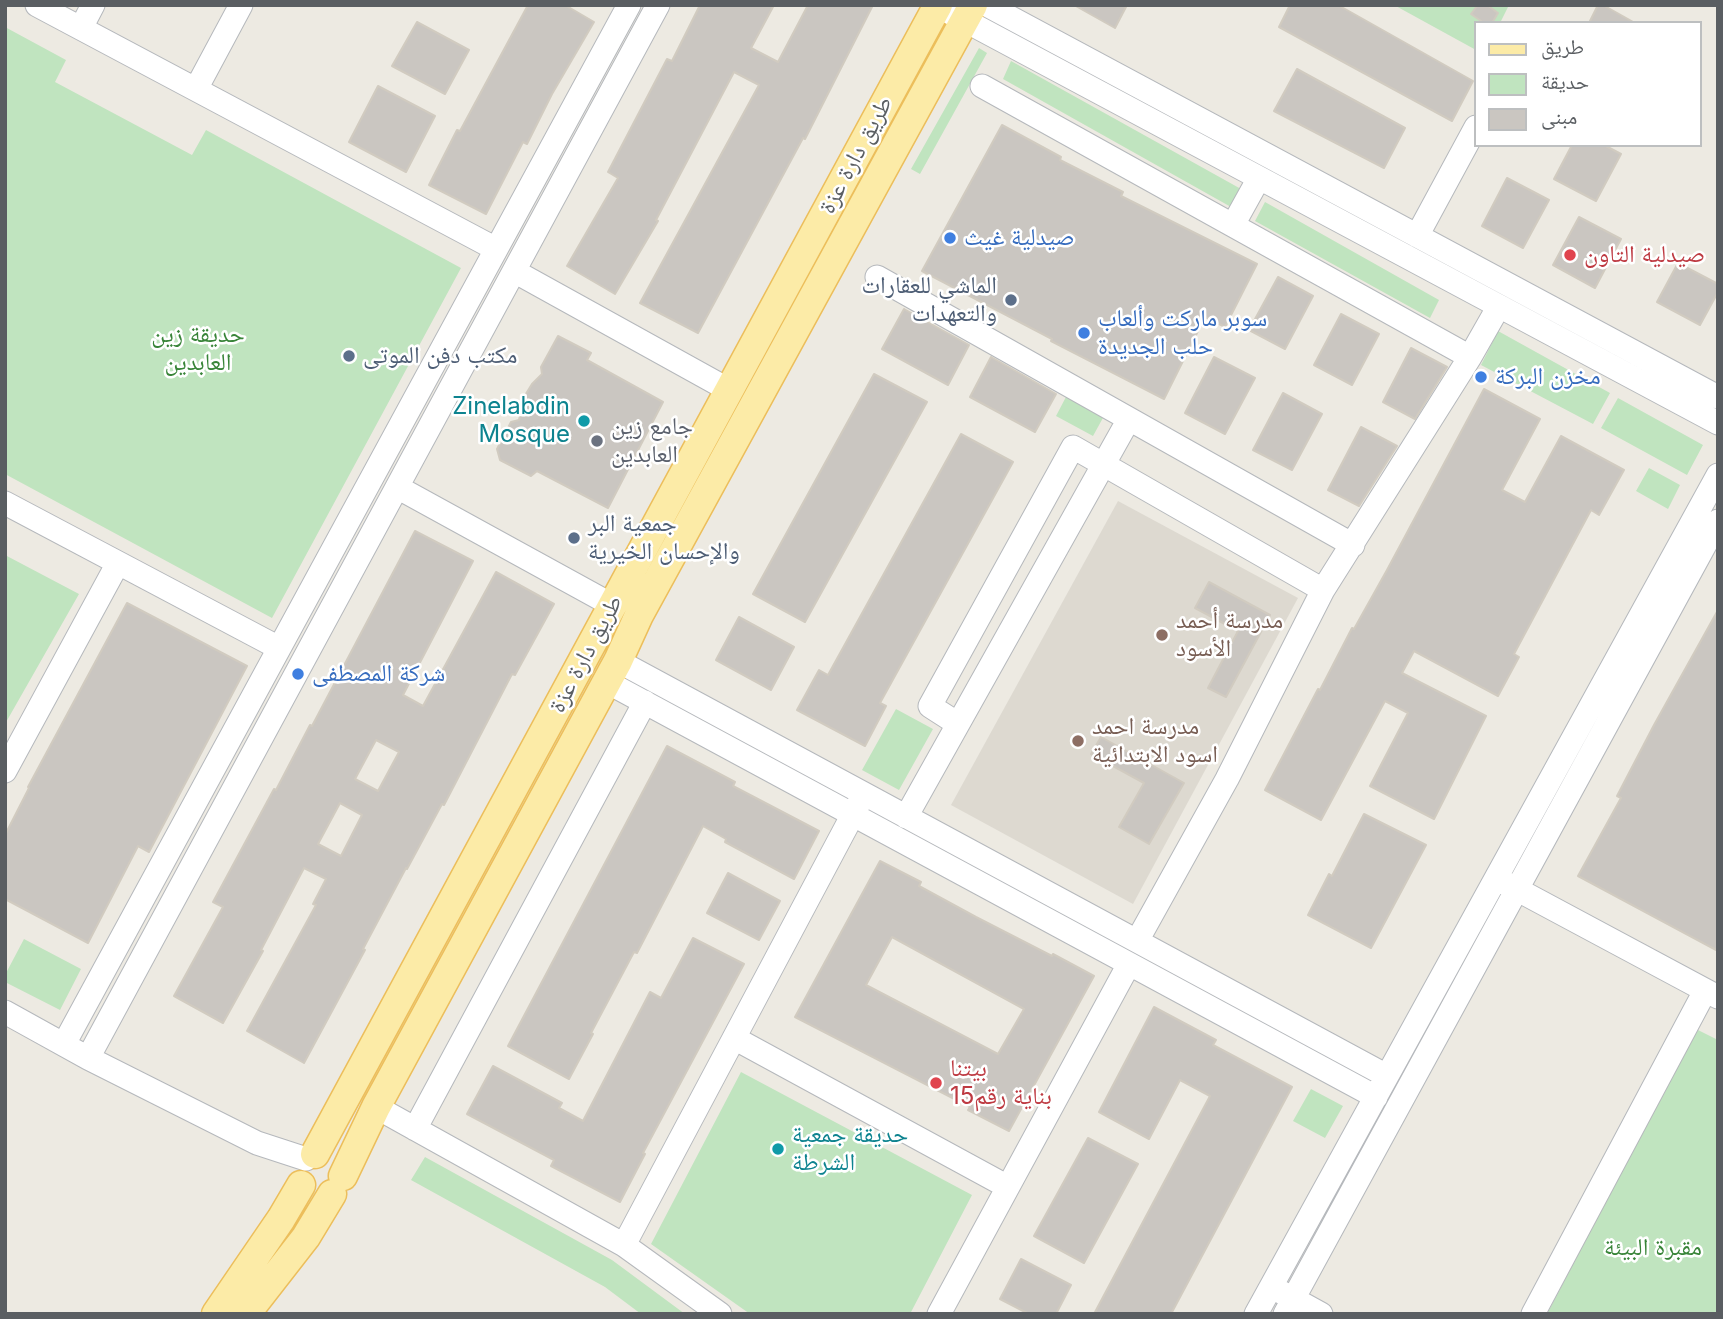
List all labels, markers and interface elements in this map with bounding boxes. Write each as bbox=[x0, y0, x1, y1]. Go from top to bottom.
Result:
legend bbox=[1474, 21, 1702, 147]
text: طريق bbox=[1541, 34, 1584, 59]
text: حديقة bbox=[1541, 69, 1589, 94]
street label: طريق دارة عزة bbox=[813, 91, 899, 219]
text: مبنى bbox=[1541, 104, 1577, 129]
place label: صيدلية غيث bbox=[964, 224, 1075, 252]
marker: صيدلية غيث bbox=[942, 230, 958, 246]
place label: صيدلية التاون bbox=[1584, 241, 1705, 269]
marker: صيدلية التاون bbox=[1562, 247, 1578, 263]
place label: الماشي للعقارات والتعهدات bbox=[861, 272, 997, 328]
marker: الماشي للعقارات والتعهدات bbox=[1003, 292, 1019, 308]
place label: سوبر ماركت وألعاب حلب الجديدة bbox=[1098, 305, 1267, 361]
park label: حديقة زين العابدين bbox=[151, 321, 245, 377]
marker: سوبر ماركت وألعاب حلب الجديدة bbox=[1076, 325, 1092, 341]
place label: مكتب دفن الموتى bbox=[363, 342, 517, 370]
marker: مكتب دفن الموتى bbox=[341, 348, 357, 364]
place label: مخزن البركة bbox=[1495, 363, 1601, 391]
marker: مخزن البركة bbox=[1473, 369, 1489, 385]
place label: Zinelabdin Mosque bbox=[452, 393, 570, 449]
marker: Zinelabdin Mosque bbox=[576, 413, 592, 429]
place label: جامع زين العابدين bbox=[611, 413, 693, 469]
marker: جامع زين العابدين bbox=[589, 433, 605, 449]
place label: جمعية البر والإحسان الخيرية bbox=[588, 510, 740, 566]
marker: جمعية البر والإحسان الخيرية bbox=[566, 530, 582, 546]
street label: طريق دارة عزة bbox=[543, 590, 629, 718]
place label: مدرسة أحمد الأسود bbox=[1176, 607, 1283, 663]
marker: مدرسة أحمد الأسود bbox=[1154, 627, 1170, 643]
place label: شركة المصطفى bbox=[312, 660, 445, 688]
marker: شركة المصطفى bbox=[290, 666, 306, 682]
place label: مدرسة احمد اسود الابتدائية bbox=[1092, 713, 1218, 769]
marker: مدرسة احمد اسود الابتدائية bbox=[1070, 733, 1086, 749]
place label: بيتنا بناية رقم15 bbox=[950, 1055, 1052, 1111]
marker: بيتنا بناية رقم15 bbox=[928, 1075, 944, 1091]
place label: حديقة جمعية الشرطة bbox=[792, 1121, 908, 1177]
marker: حديقة جمعية الشرطة bbox=[770, 1141, 786, 1157]
park label: مقبرة البيئة bbox=[1604, 1234, 1702, 1262]

